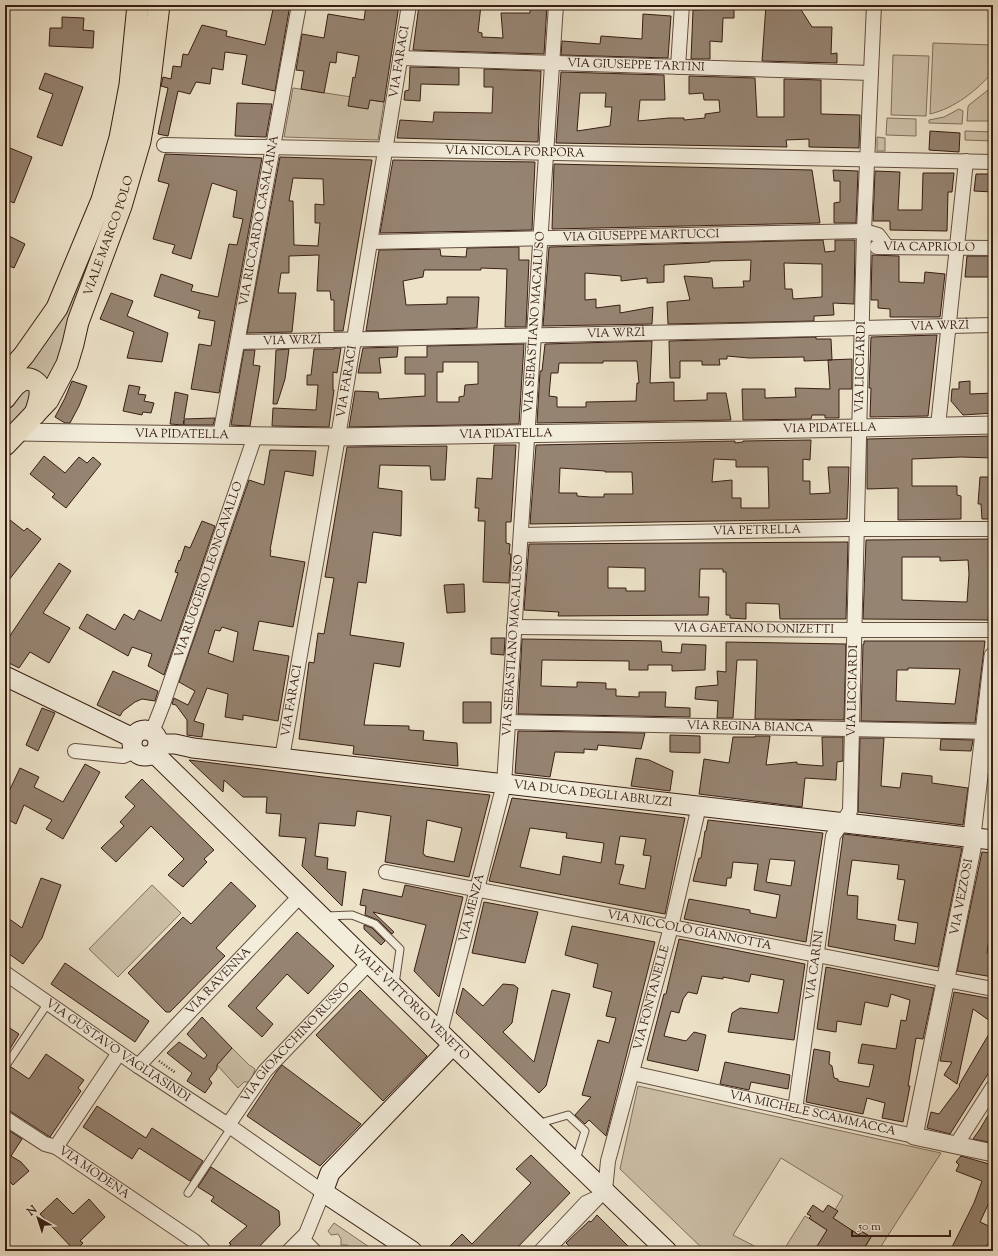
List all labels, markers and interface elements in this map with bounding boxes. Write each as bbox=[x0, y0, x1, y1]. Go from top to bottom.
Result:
street label: VIA FARACI bbox=[385, 24, 414, 99]
street label: VIA GIUSEPPE TARTINI bbox=[567, 54, 705, 77]
street label: VIA RICCARDO CASALAINA bbox=[235, 133, 284, 308]
street label: VIA NICOLA PORPORA bbox=[445, 142, 585, 163]
street label: VIALE MARCO POLO bbox=[79, 174, 138, 299]
street label: VIA GIUSEPPE MARTUCCI bbox=[562, 225, 720, 247]
street label: VIA SEBASTIANO MACALUSO bbox=[520, 231, 550, 414]
street label: VIA CAPRIOLO bbox=[883, 238, 975, 257]
street label: VIA WRZÌ bbox=[910, 317, 969, 336]
street label: VIA LICCIARDI bbox=[851, 321, 871, 413]
street label: VIA WRZÌ bbox=[586, 324, 645, 343]
street label: VIA WRZÌ bbox=[262, 331, 322, 350]
street label: VIA FARACI bbox=[332, 344, 362, 419]
street label: VIA PIDATELLA bbox=[783, 419, 877, 438]
street label: VIA PIDATELLA bbox=[459, 424, 553, 444]
street label: VIA PIDATELLA bbox=[135, 425, 229, 444]
street label: VIA RUGGERO LEONCAVALLO bbox=[170, 479, 248, 660]
street label: VIA PETRELLA bbox=[713, 521, 802, 540]
street label: VIA SEBASTIANO MACALUSO bbox=[498, 554, 528, 737]
street label: VIA GAETANO DONIZETTI bbox=[674, 619, 834, 639]
street label: VIA LICCIARDI bbox=[843, 644, 863, 737]
street label: VIA FARACI bbox=[277, 663, 307, 738]
street label: VIA REGINA BIANCA bbox=[686, 717, 814, 737]
street label: VIA DUCA DEGLI ABRUZZI bbox=[513, 776, 673, 812]
street label: VIA VEZZOSI bbox=[946, 857, 978, 937]
street label: VIA MENZA bbox=[455, 872, 490, 944]
street label: VIA NICCOLÒ GIANNOTTA bbox=[605, 906, 774, 955]
street label: VIA CARINI bbox=[801, 929, 829, 1002]
street label: VIALE VITTORIO VENETO bbox=[347, 941, 473, 1065]
street label: VIA RAVENNA bbox=[182, 943, 256, 1019]
street label: VIA FONTANELLE bbox=[629, 943, 675, 1052]
street label: VIA GIOACCHINO RUSSO bbox=[237, 979, 354, 1106]
street label: VIA GUSTAVO VAGLIASINDI bbox=[42, 995, 194, 1107]
street label: VIA MICHELE SCAMMACCA bbox=[727, 1086, 898, 1141]
street label: VIA MODENA bbox=[55, 1142, 133, 1204]
north arrow bbox=[18, 1198, 58, 1238]
text: N bbox=[23, 1202, 41, 1221]
scale bar bbox=[852, 1212, 950, 1238]
text: 50 m bbox=[857, 1218, 881, 1236]

